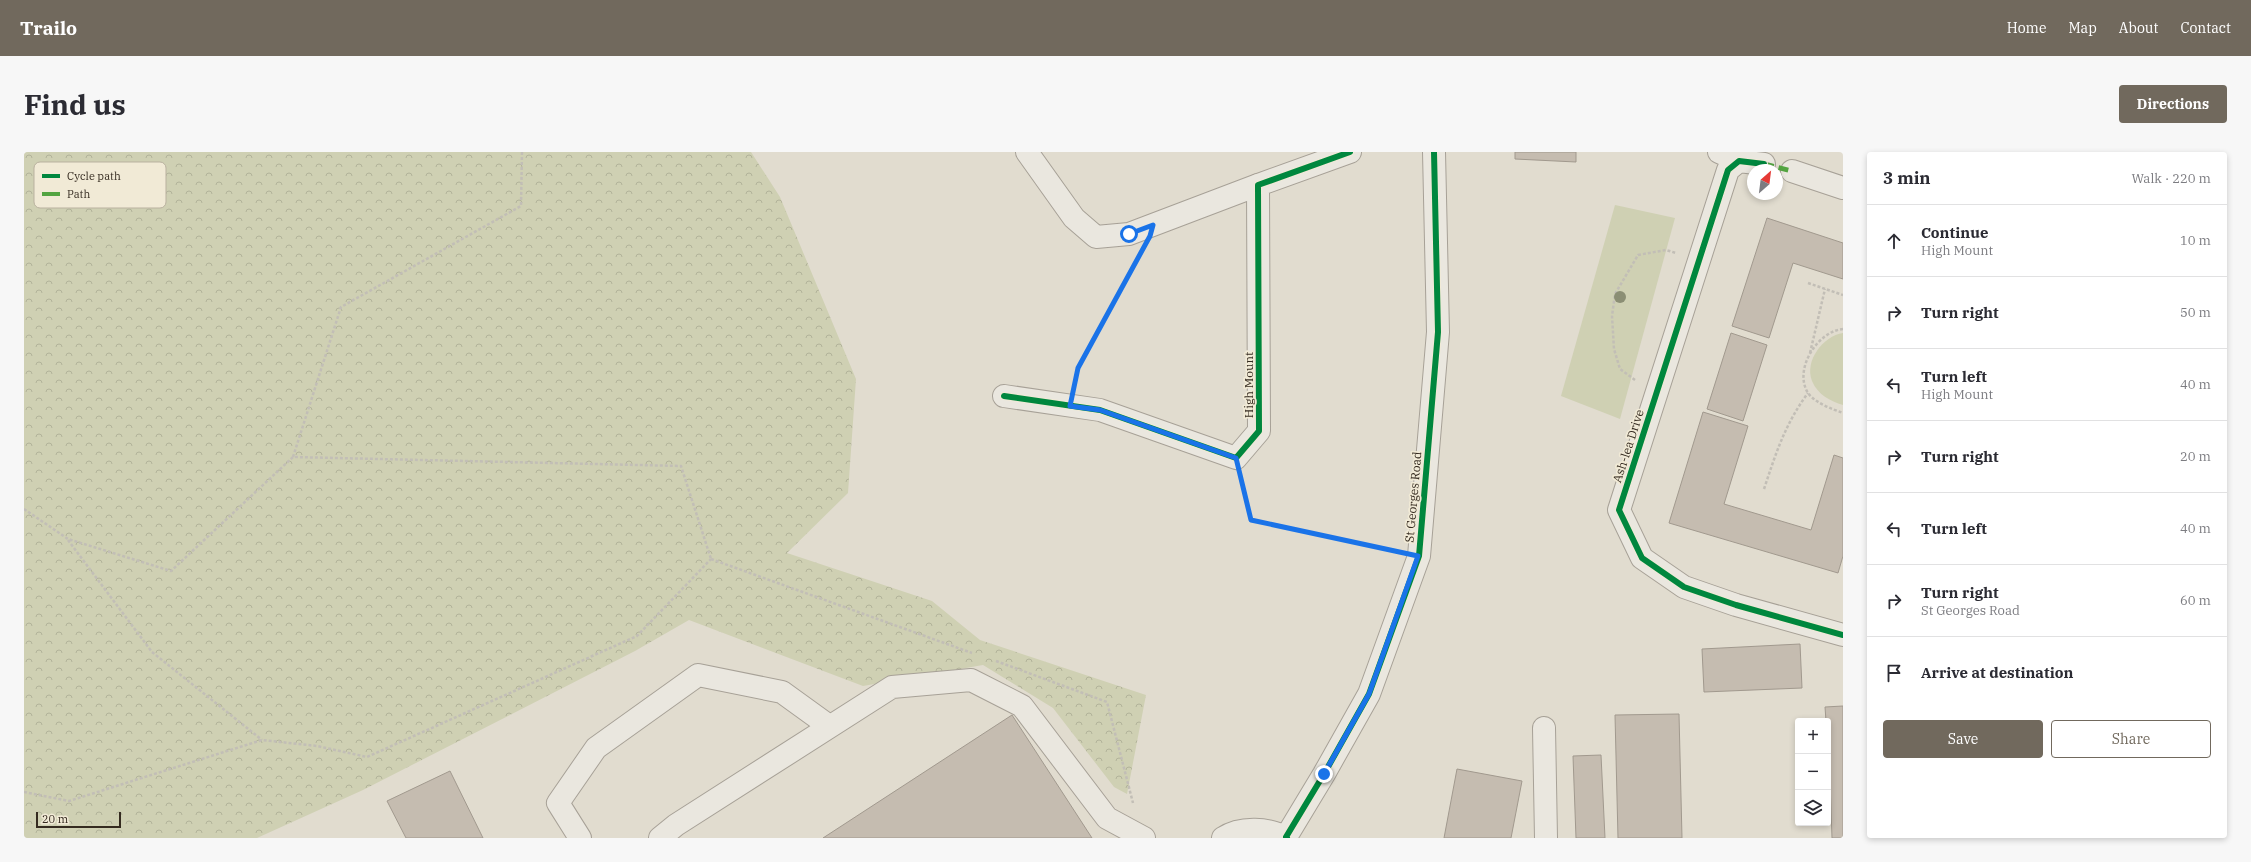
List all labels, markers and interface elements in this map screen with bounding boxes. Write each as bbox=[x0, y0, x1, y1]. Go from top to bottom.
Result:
text: Trailo bbox=[20, 16, 77, 40]
text: Home bbox=[2007, 19, 2046, 37]
text: Map bbox=[2068, 19, 2097, 37]
text: About bbox=[2119, 19, 2158, 37]
text: Contact bbox=[2180, 19, 2231, 37]
button: Directions bbox=[2119, 85, 2227, 123]
text: Find us bbox=[24, 86, 126, 123]
legend bbox=[34, 162, 166, 208]
north arrow bbox=[1747, 164, 1783, 200]
text: 3 min bbox=[1883, 167, 1931, 189]
text: Cycle path bbox=[67, 169, 121, 183]
text: Walk · 220 m bbox=[2132, 170, 2211, 187]
text: Path bbox=[67, 187, 90, 201]
text: Continue bbox=[1921, 223, 1988, 242]
route start bbox=[1120, 225, 1138, 243]
icon: ahead bbox=[1883, 230, 1905, 252]
text: 10 m bbox=[2180, 232, 2211, 249]
text: High Mount bbox=[1921, 242, 1993, 259]
icon: right bbox=[1883, 302, 1905, 324]
text: Turn right bbox=[1921, 303, 1999, 322]
text: 50 m bbox=[2180, 304, 2211, 321]
street label: High Mount bbox=[1241, 352, 1256, 418]
text: Turn left bbox=[1921, 367, 1987, 386]
icon: left bbox=[1883, 374, 1905, 396]
text: 40 m bbox=[2180, 376, 2211, 393]
text: High Mount bbox=[1921, 386, 1993, 403]
street label: Ash-lea Drive bbox=[1609, 408, 1647, 484]
icon: right bbox=[1883, 446, 1905, 468]
text: Turn right bbox=[1921, 447, 1999, 466]
text: 20 m bbox=[2180, 448, 2211, 465]
street label: St Georges Road bbox=[1402, 451, 1424, 543]
icon: left bbox=[1883, 518, 1905, 540]
text: Turn left bbox=[1921, 519, 1987, 538]
text: 40 m bbox=[2180, 520, 2211, 537]
text: Turn right bbox=[1921, 583, 1999, 602]
icon: right bbox=[1883, 590, 1905, 612]
text: 60 m bbox=[2180, 592, 2211, 609]
text: St Georges Road bbox=[1921, 602, 2020, 619]
icon: arrive bbox=[1883, 662, 1905, 684]
text: Arrive at destination bbox=[1921, 663, 2073, 682]
map controls bbox=[1795, 718, 1831, 826]
button: + bbox=[1795, 718, 1831, 754]
button: Save bbox=[1883, 720, 2043, 758]
button: Share bbox=[2051, 720, 2211, 758]
button: − bbox=[1795, 754, 1831, 790]
route end bbox=[1315, 765, 1333, 783]
button: layers bbox=[1795, 790, 1831, 826]
scale bar bbox=[36, 810, 121, 829]
text: 20 m bbox=[42, 812, 68, 826]

